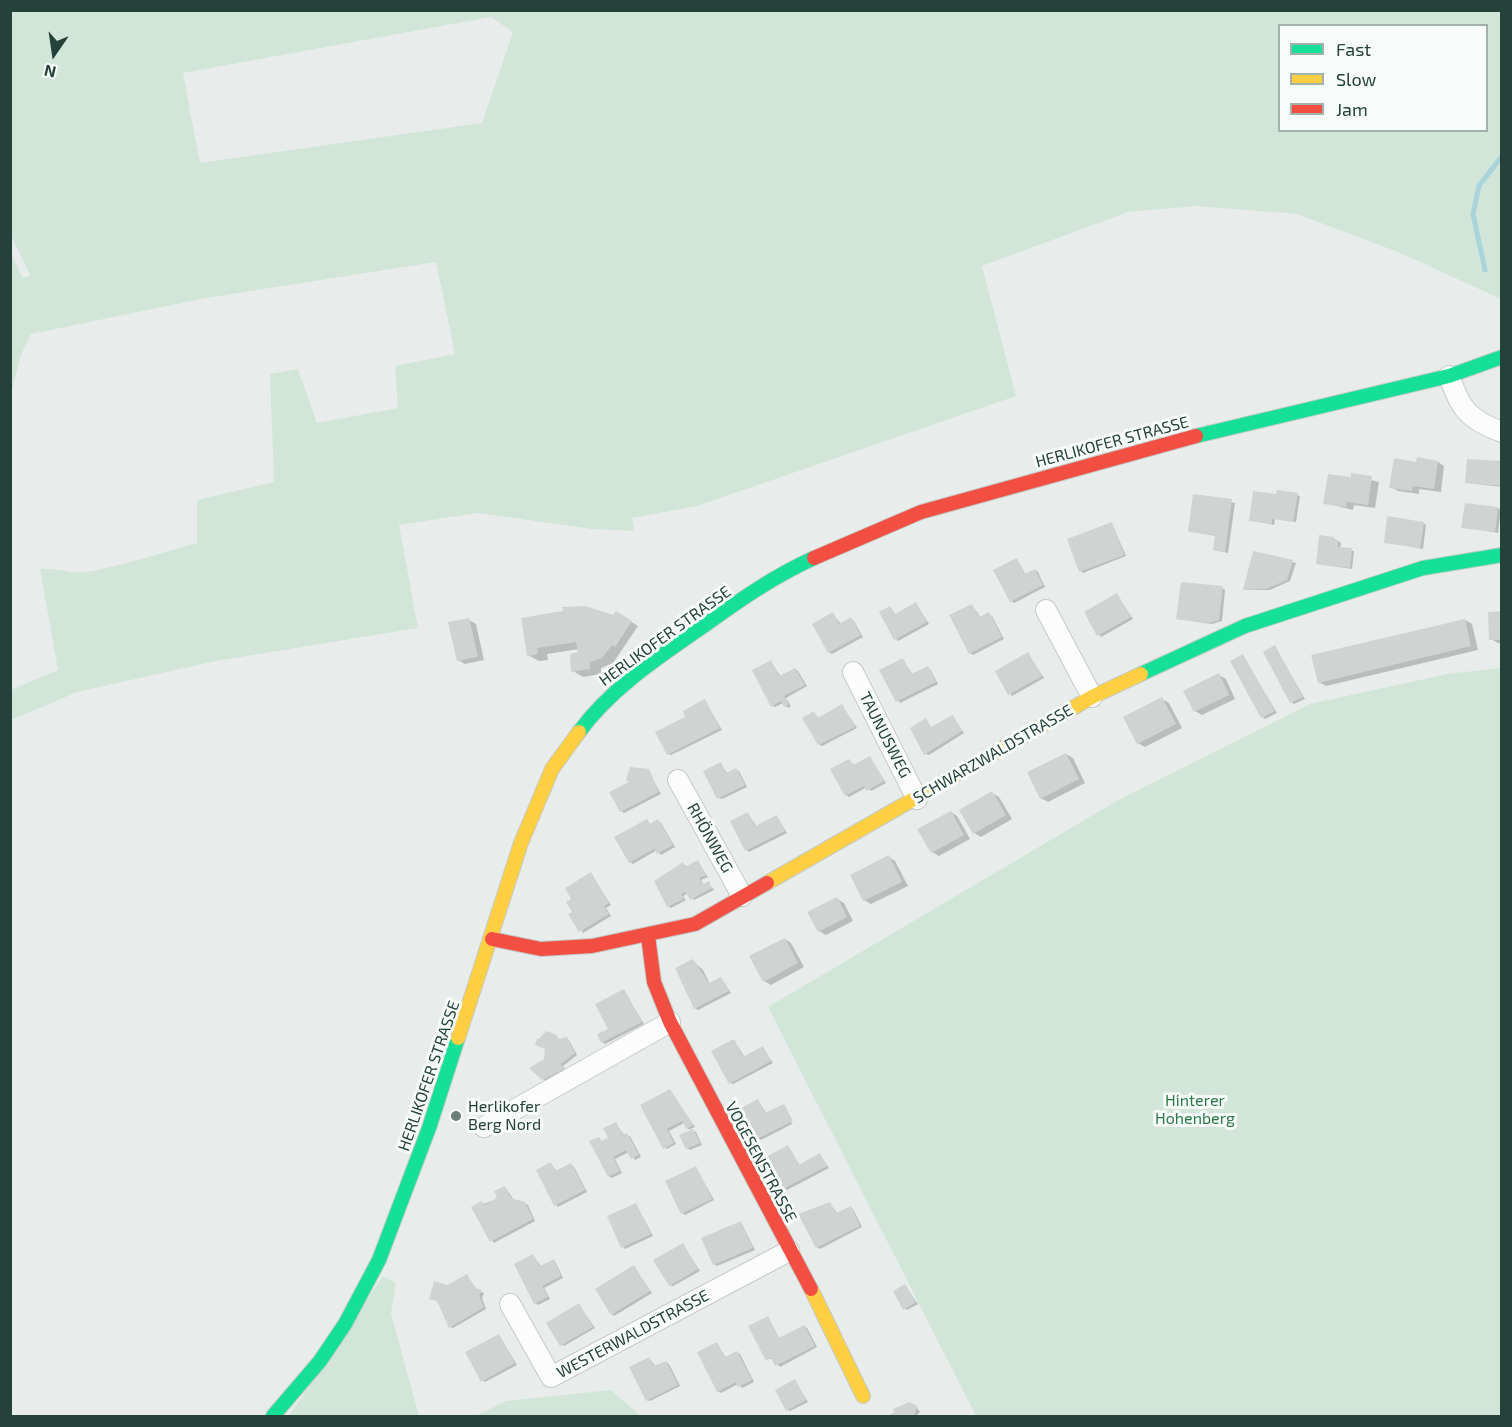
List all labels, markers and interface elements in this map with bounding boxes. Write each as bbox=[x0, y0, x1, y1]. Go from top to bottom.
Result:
north arrow bbox=[24, 24, 84, 84]
legend bbox=[1278, 24, 1488, 132]
text: Fast bbox=[1336, 38, 1371, 60]
text: N bbox=[42, 61, 58, 83]
text: Slow bbox=[1336, 68, 1376, 90]
text: Jam bbox=[1336, 98, 1368, 120]
street label: HERLIKOFER STRASSE bbox=[1033, 412, 1191, 472]
street label: HERLIKOFER STRASSE bbox=[596, 582, 734, 690]
street label: TAUNUSWEG bbox=[855, 689, 915, 781]
street label: SCHWARZWALDSTRASSE bbox=[910, 700, 1076, 808]
street label: RHÖNWEG bbox=[683, 800, 737, 876]
street label: HERLIKOFER STRASSE bbox=[394, 998, 464, 1154]
park label: Hinterer Hohenberg bbox=[1155, 1091, 1235, 1129]
place label: Herlikofer Berg Nord bbox=[468, 1097, 541, 1135]
street label: VOGESENSTRASSE bbox=[721, 1099, 801, 1225]
marker: Herlikofer Berg Nord bbox=[449, 1109, 463, 1123]
street label: WESTERWALDSTRASSE bbox=[553, 1286, 713, 1382]

